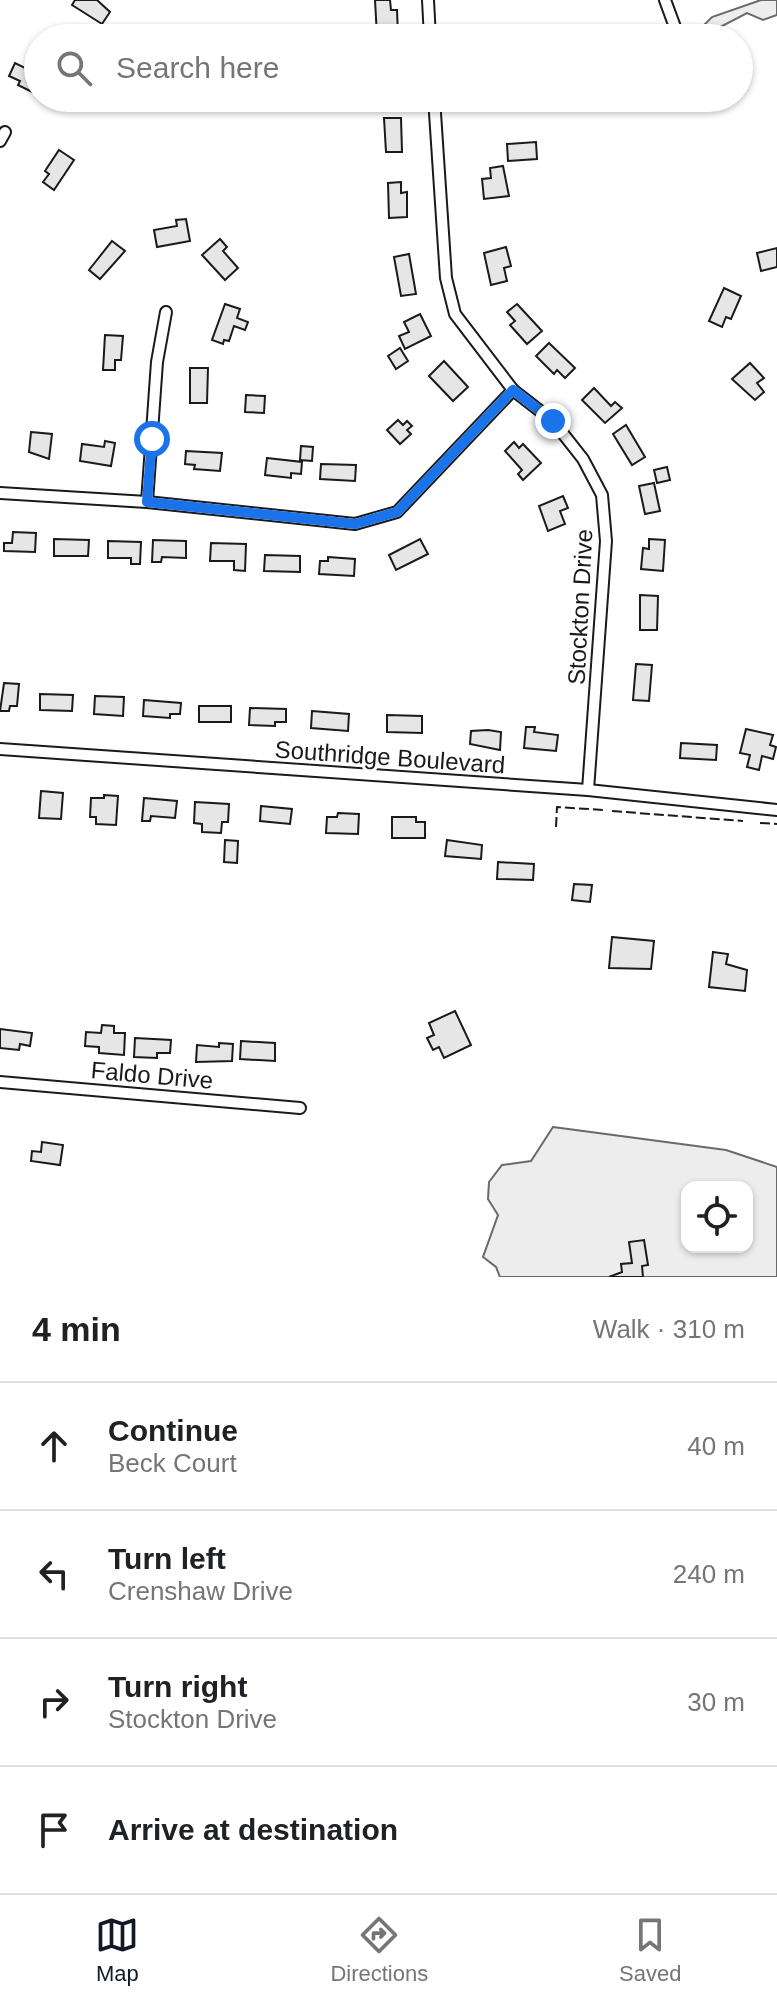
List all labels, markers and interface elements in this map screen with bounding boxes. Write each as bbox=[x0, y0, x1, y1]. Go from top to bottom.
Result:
search box bbox=[24, 24, 753, 112]
icon: search bbox=[52, 46, 96, 90]
text: Search here bbox=[116, 51, 279, 84]
route end bbox=[535, 403, 571, 439]
route start bbox=[134, 421, 170, 457]
street label: Stockton Drive bbox=[562, 528, 598, 686]
street label: Southridge Boulevard bbox=[274, 735, 506, 779]
street label: Faldo Drive bbox=[90, 1056, 214, 1094]
map controls bbox=[681, 1181, 753, 1253]
button: locate bbox=[681, 1181, 753, 1253]
text: 4 min bbox=[32, 1310, 121, 1348]
text: Walk · 310 m bbox=[593, 1314, 745, 1344]
text: Continue bbox=[108, 1414, 238, 1447]
icon: ahead bbox=[32, 1424, 76, 1468]
text: 40 m bbox=[687, 1431, 745, 1461]
text: Beck Court bbox=[108, 1448, 237, 1478]
text: Turn left bbox=[108, 1542, 226, 1575]
icon: left bbox=[32, 1552, 76, 1596]
text: 240 m bbox=[673, 1559, 745, 1589]
text: Crenshaw Drive bbox=[108, 1576, 293, 1606]
text: Turn right bbox=[108, 1670, 247, 1703]
icon: right bbox=[32, 1680, 76, 1724]
text: 30 m bbox=[687, 1687, 745, 1717]
text: Stockton Drive bbox=[108, 1704, 277, 1734]
icon: arrive bbox=[32, 1808, 76, 1852]
text: Arrive at destination bbox=[108, 1813, 398, 1846]
tab: Map bbox=[95, 1913, 139, 1987]
tab: Directions bbox=[330, 1913, 428, 1987]
tab: Saved bbox=[619, 1913, 682, 1987]

